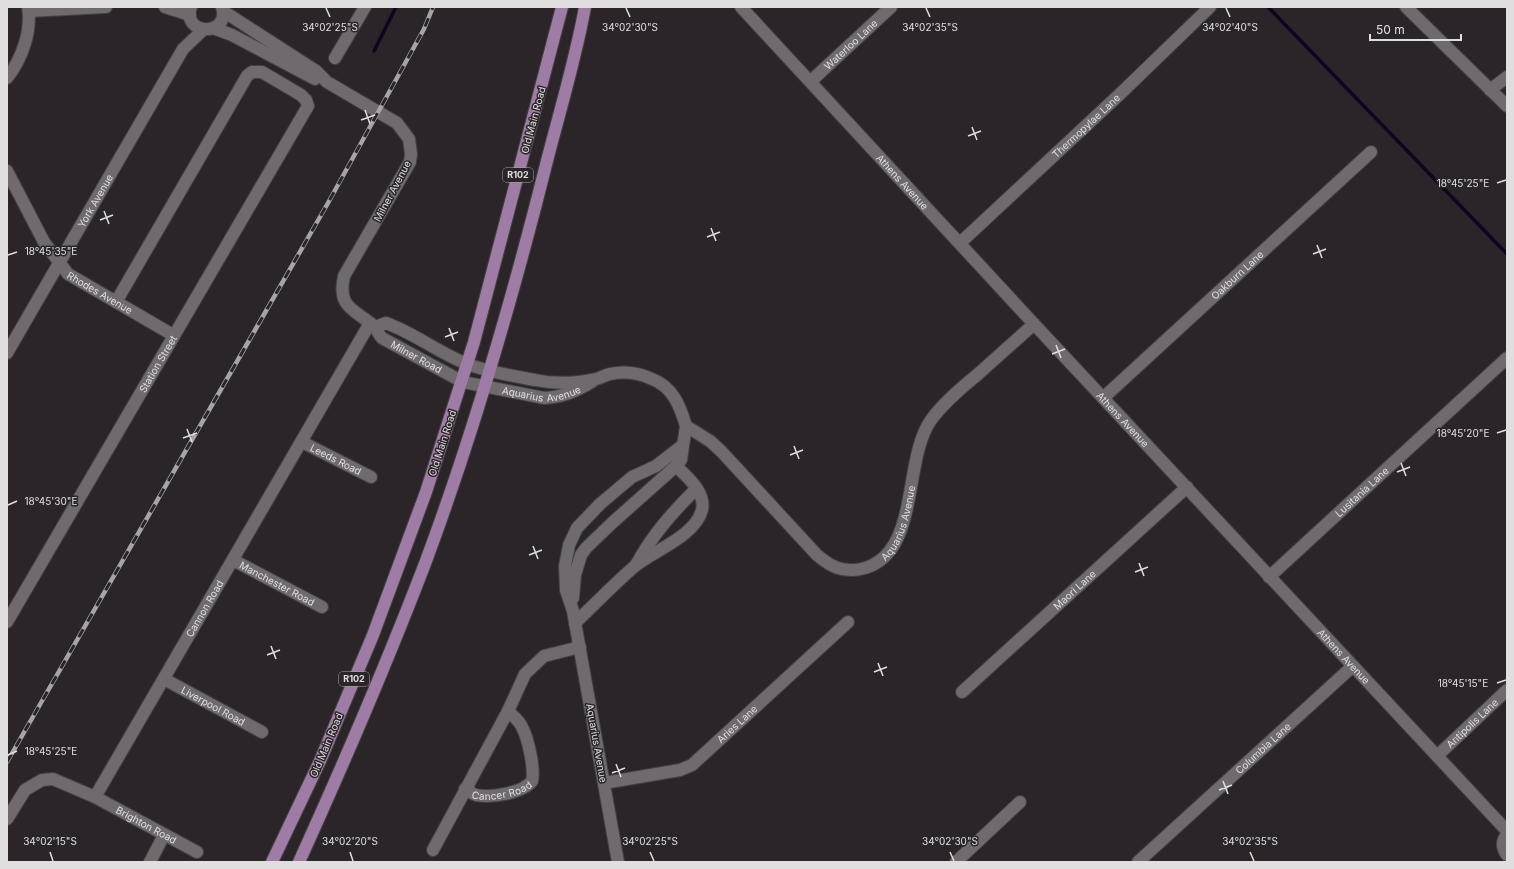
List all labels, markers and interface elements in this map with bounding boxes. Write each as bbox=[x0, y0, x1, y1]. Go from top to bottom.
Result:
scale bar bbox=[1370, 16, 1461, 42]
street label: Waterloo Lane bbox=[822, 17, 880, 72]
text: 34°02'25"S bbox=[302, 21, 358, 33]
text: 34°02'30"S bbox=[602, 21, 658, 33]
text: 34°02'35"S bbox=[902, 21, 958, 33]
text: 34°02'40"S bbox=[1202, 21, 1258, 33]
text: 50 m bbox=[1376, 22, 1405, 37]
street label: Old Main Road bbox=[518, 85, 548, 155]
street label: Thermopylae Lane bbox=[1049, 91, 1122, 160]
street label: Athens Avenue bbox=[874, 152, 931, 212]
street label: Milner Avenue bbox=[371, 158, 413, 224]
road number: R102 bbox=[503, 168, 533, 182]
street label: York Avenue bbox=[75, 172, 115, 229]
text: 18°45'25"E bbox=[1437, 177, 1489, 189]
text: 18°45'35"E bbox=[25, 245, 77, 257]
street label: Oakburn Lane bbox=[1209, 248, 1266, 302]
street label: Rhodes Avenue bbox=[65, 269, 135, 316]
street label: Station Street bbox=[136, 332, 179, 394]
street label: Milner Road bbox=[389, 338, 444, 375]
street label: Aquarius Avenue bbox=[501, 383, 583, 404]
street label: Athens Avenue bbox=[1094, 389, 1152, 449]
street label: Old Main Road bbox=[426, 408, 458, 478]
text: 18°45'20"E bbox=[1437, 427, 1489, 439]
street label: Leeds Road bbox=[308, 441, 363, 477]
street label: Lusitania Lane bbox=[1333, 464, 1391, 519]
street label: Aquarius Avenue bbox=[878, 484, 917, 563]
text: 18°45'30"E bbox=[25, 495, 77, 507]
street label: Manchester Road bbox=[238, 559, 317, 608]
street label: Maori Lane bbox=[1051, 567, 1098, 612]
street label: Cannon Road bbox=[183, 578, 226, 639]
street label: Athens Avenue bbox=[1315, 626, 1373, 686]
road number: R102 bbox=[339, 672, 369, 686]
text: 18°45'15"E bbox=[1438, 677, 1488, 689]
street label: Liverpool Road bbox=[179, 684, 247, 728]
street label: Antipolis Lane bbox=[1444, 696, 1500, 750]
street label: Aries Lane bbox=[714, 702, 760, 745]
street label: Aquarius Avenue bbox=[584, 703, 610, 784]
street label: Old Main Road bbox=[307, 711, 345, 779]
street label: Columbia Lane bbox=[1233, 720, 1293, 776]
text: 18°45'25"E bbox=[25, 745, 77, 757]
street label: Cancer Road bbox=[470, 778, 534, 802]
street label: Brighton Road bbox=[114, 804, 179, 846]
text: 34°02'15"S bbox=[23, 835, 77, 847]
text: 34°02'20"S bbox=[322, 835, 378, 847]
text: 34°02'25"S bbox=[622, 835, 678, 847]
text: 34°02'30"S bbox=[922, 835, 978, 847]
text: 34°02'35"S bbox=[1222, 835, 1278, 847]

